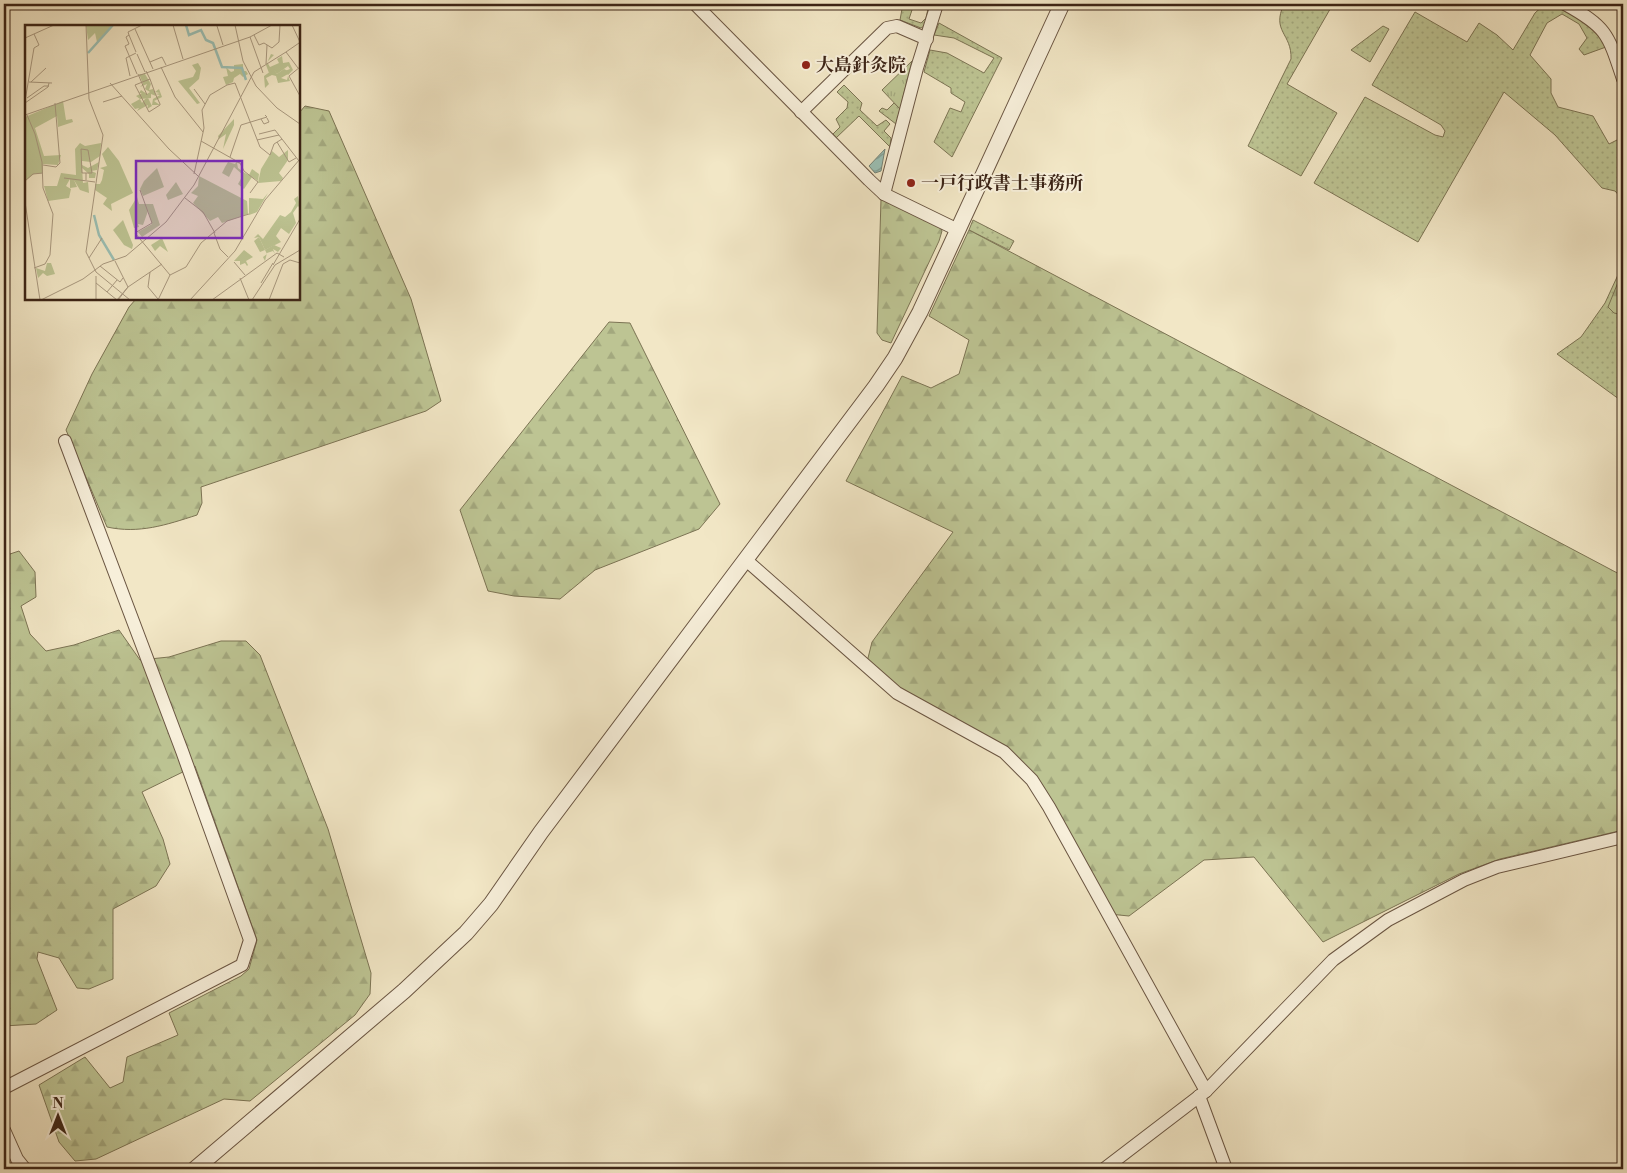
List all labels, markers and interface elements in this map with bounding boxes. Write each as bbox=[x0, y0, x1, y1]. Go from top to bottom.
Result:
inset map bbox=[25, 25, 300, 300]
place label: 大島針灸院 bbox=[816, 54, 906, 77]
marker: 大島針灸院 bbox=[800, 59, 812, 71]
place label: 一戸行政書士事務所 bbox=[921, 172, 1083, 195]
marker: 一戸行政書士事務所 bbox=[905, 177, 917, 189]
north arrow bbox=[32, 1090, 82, 1140]
text: N bbox=[52, 1095, 64, 1113]

